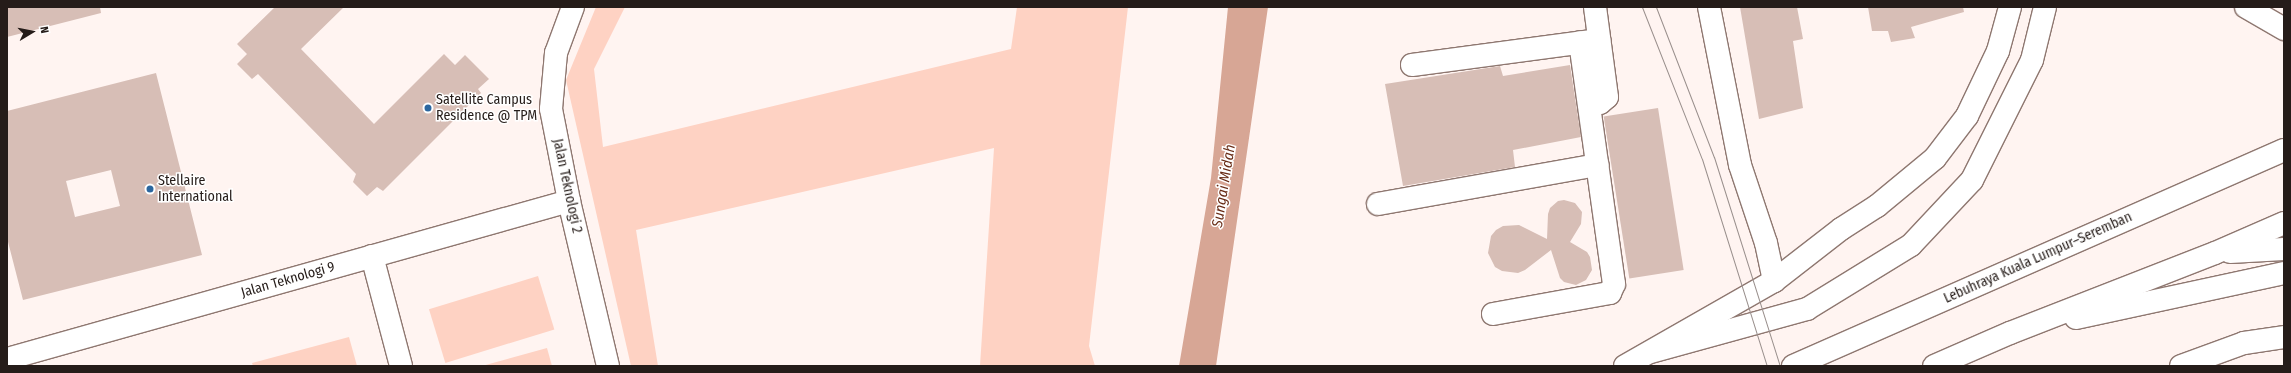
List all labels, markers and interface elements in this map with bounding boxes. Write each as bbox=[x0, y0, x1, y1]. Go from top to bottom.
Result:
north arrow bbox=[12, 12, 52, 52]
text: N bbox=[37, 25, 51, 34]
place label: Satellite Campus Residence @ TPM bbox=[436, 92, 537, 124]
marker: Satellite Campus Residence @ TPM bbox=[423, 103, 433, 113]
street label: Jalan Teknologi 2 bbox=[549, 137, 585, 235]
water label: Sungai Midah bbox=[1209, 143, 1239, 229]
place label: Stellaire International bbox=[158, 173, 233, 206]
marker: Stellaire International bbox=[145, 184, 155, 194]
street label: Lebuhraya Kuala Lumpur–Seremban bbox=[1941, 209, 2135, 307]
street label: Jalan Teknologi 9 bbox=[239, 259, 337, 301]

